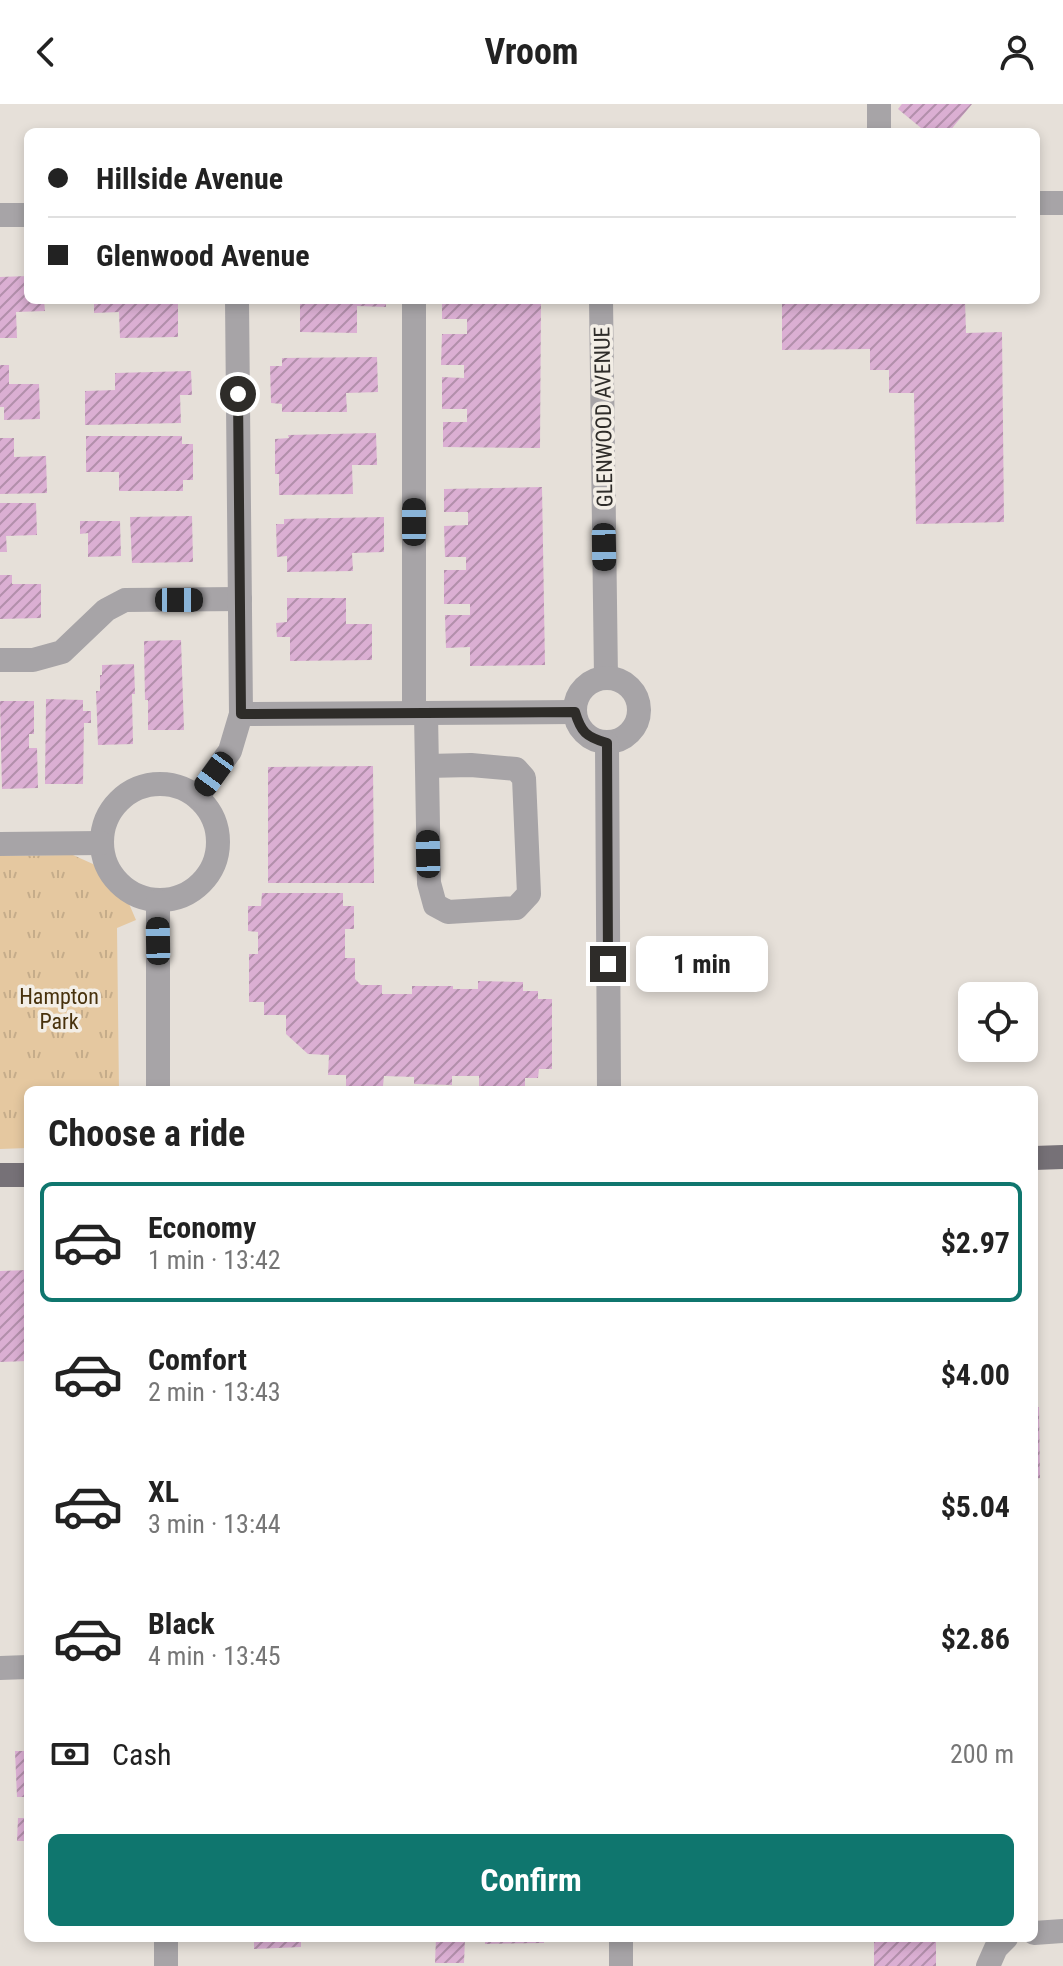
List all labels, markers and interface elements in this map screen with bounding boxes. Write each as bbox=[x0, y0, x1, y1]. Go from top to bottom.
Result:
icon: back bbox=[24, 30, 68, 74]
icon: person bbox=[995, 30, 1039, 74]
text: Vroom bbox=[484, 31, 579, 73]
text: Hillside Avenue bbox=[96, 161, 283, 196]
text: Glenwood Avenue bbox=[96, 238, 310, 273]
street label: GLENWOOD AVENUE bbox=[589, 326, 618, 508]
route start bbox=[220, 376, 256, 412]
car bbox=[402, 498, 426, 546]
car bbox=[592, 523, 616, 571]
car bbox=[155, 588, 203, 612]
car bbox=[190, 748, 238, 800]
car bbox=[416, 830, 440, 878]
car bbox=[146, 917, 170, 965]
callout: 1 min bbox=[636, 936, 768, 992]
route end bbox=[590, 946, 626, 982]
text: 1 min bbox=[673, 949, 731, 979]
map controls bbox=[958, 982, 1038, 1062]
button: locate bbox=[958, 982, 1038, 1062]
park label: Hampton Park bbox=[19, 984, 99, 1034]
text: Choose a ride bbox=[48, 1113, 245, 1155]
icon: car bbox=[52, 1206, 124, 1278]
text: Economy bbox=[148, 1210, 256, 1245]
text: $2.97 bbox=[941, 1225, 1010, 1260]
text: 1 min · 13:42 bbox=[148, 1245, 281, 1275]
icon: car bbox=[52, 1338, 124, 1410]
text: Comfort bbox=[148, 1342, 247, 1377]
text: $4.00 bbox=[941, 1357, 1010, 1392]
text: 2 min · 13:43 bbox=[148, 1377, 281, 1407]
icon: car bbox=[52, 1470, 124, 1542]
text: XL bbox=[148, 1474, 179, 1509]
text: $5.04 bbox=[941, 1489, 1010, 1524]
text: 3 min · 13:44 bbox=[148, 1509, 281, 1539]
icon: car bbox=[52, 1602, 124, 1674]
text: Black bbox=[148, 1606, 215, 1641]
text: $2.86 bbox=[941, 1621, 1010, 1656]
text: 4 min · 13:45 bbox=[148, 1641, 281, 1671]
icon: cash bbox=[48, 1732, 92, 1776]
text: Cash bbox=[112, 1737, 172, 1772]
text: 200 m bbox=[950, 1739, 1014, 1769]
button: Confirm bbox=[48, 1834, 1014, 1926]

